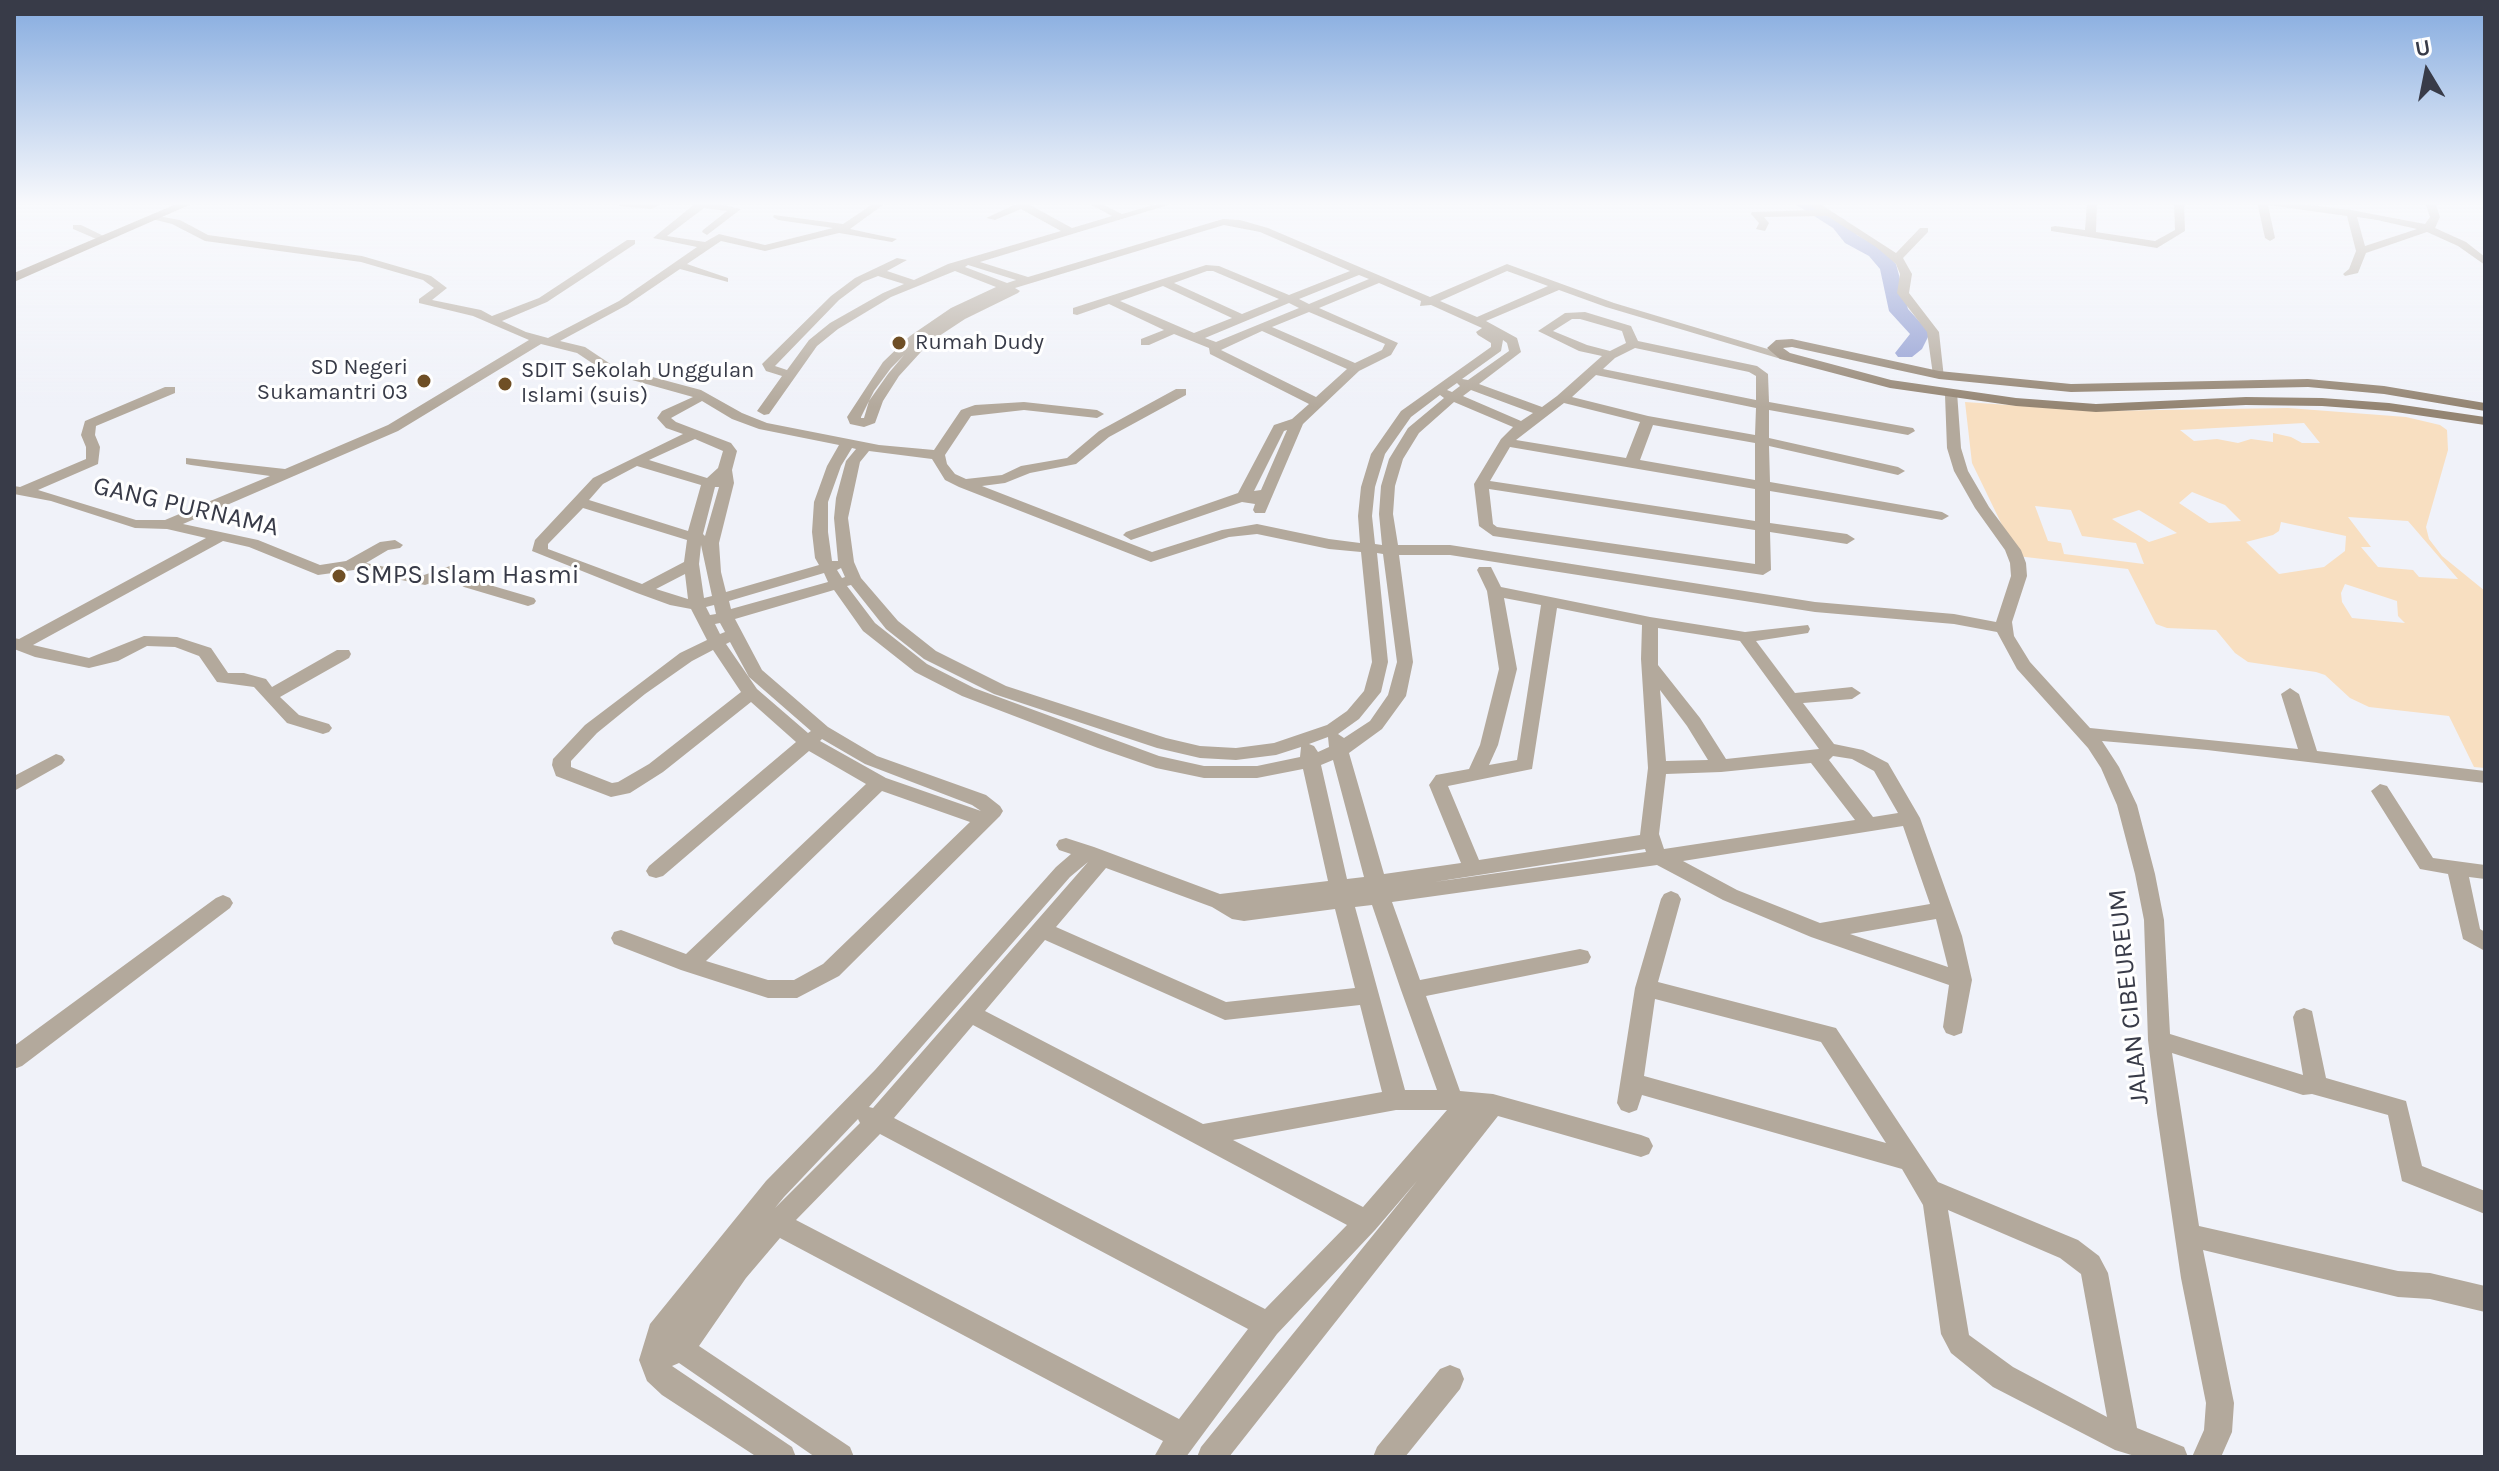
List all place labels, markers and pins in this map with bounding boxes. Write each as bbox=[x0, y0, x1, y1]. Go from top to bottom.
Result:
place label: Rumah Dudy bbox=[915, 330, 1044, 356]
marker: Rumah Dudy bbox=[890, 334, 908, 352]
place label: SD Negeri Sukamantri 03 bbox=[257, 355, 408, 406]
place label: SDIT Sekolah Unggulan Islami (suis) bbox=[521, 358, 754, 410]
marker: SD Negeri Sukamantri 03 bbox=[415, 372, 433, 390]
marker: SDIT Sekolah Unggulan Islami (suis) bbox=[496, 375, 514, 393]
place label: SMPS Islam Hasmi bbox=[355, 560, 579, 592]
marker: SMPS Islam Hasmi bbox=[330, 567, 348, 585]

